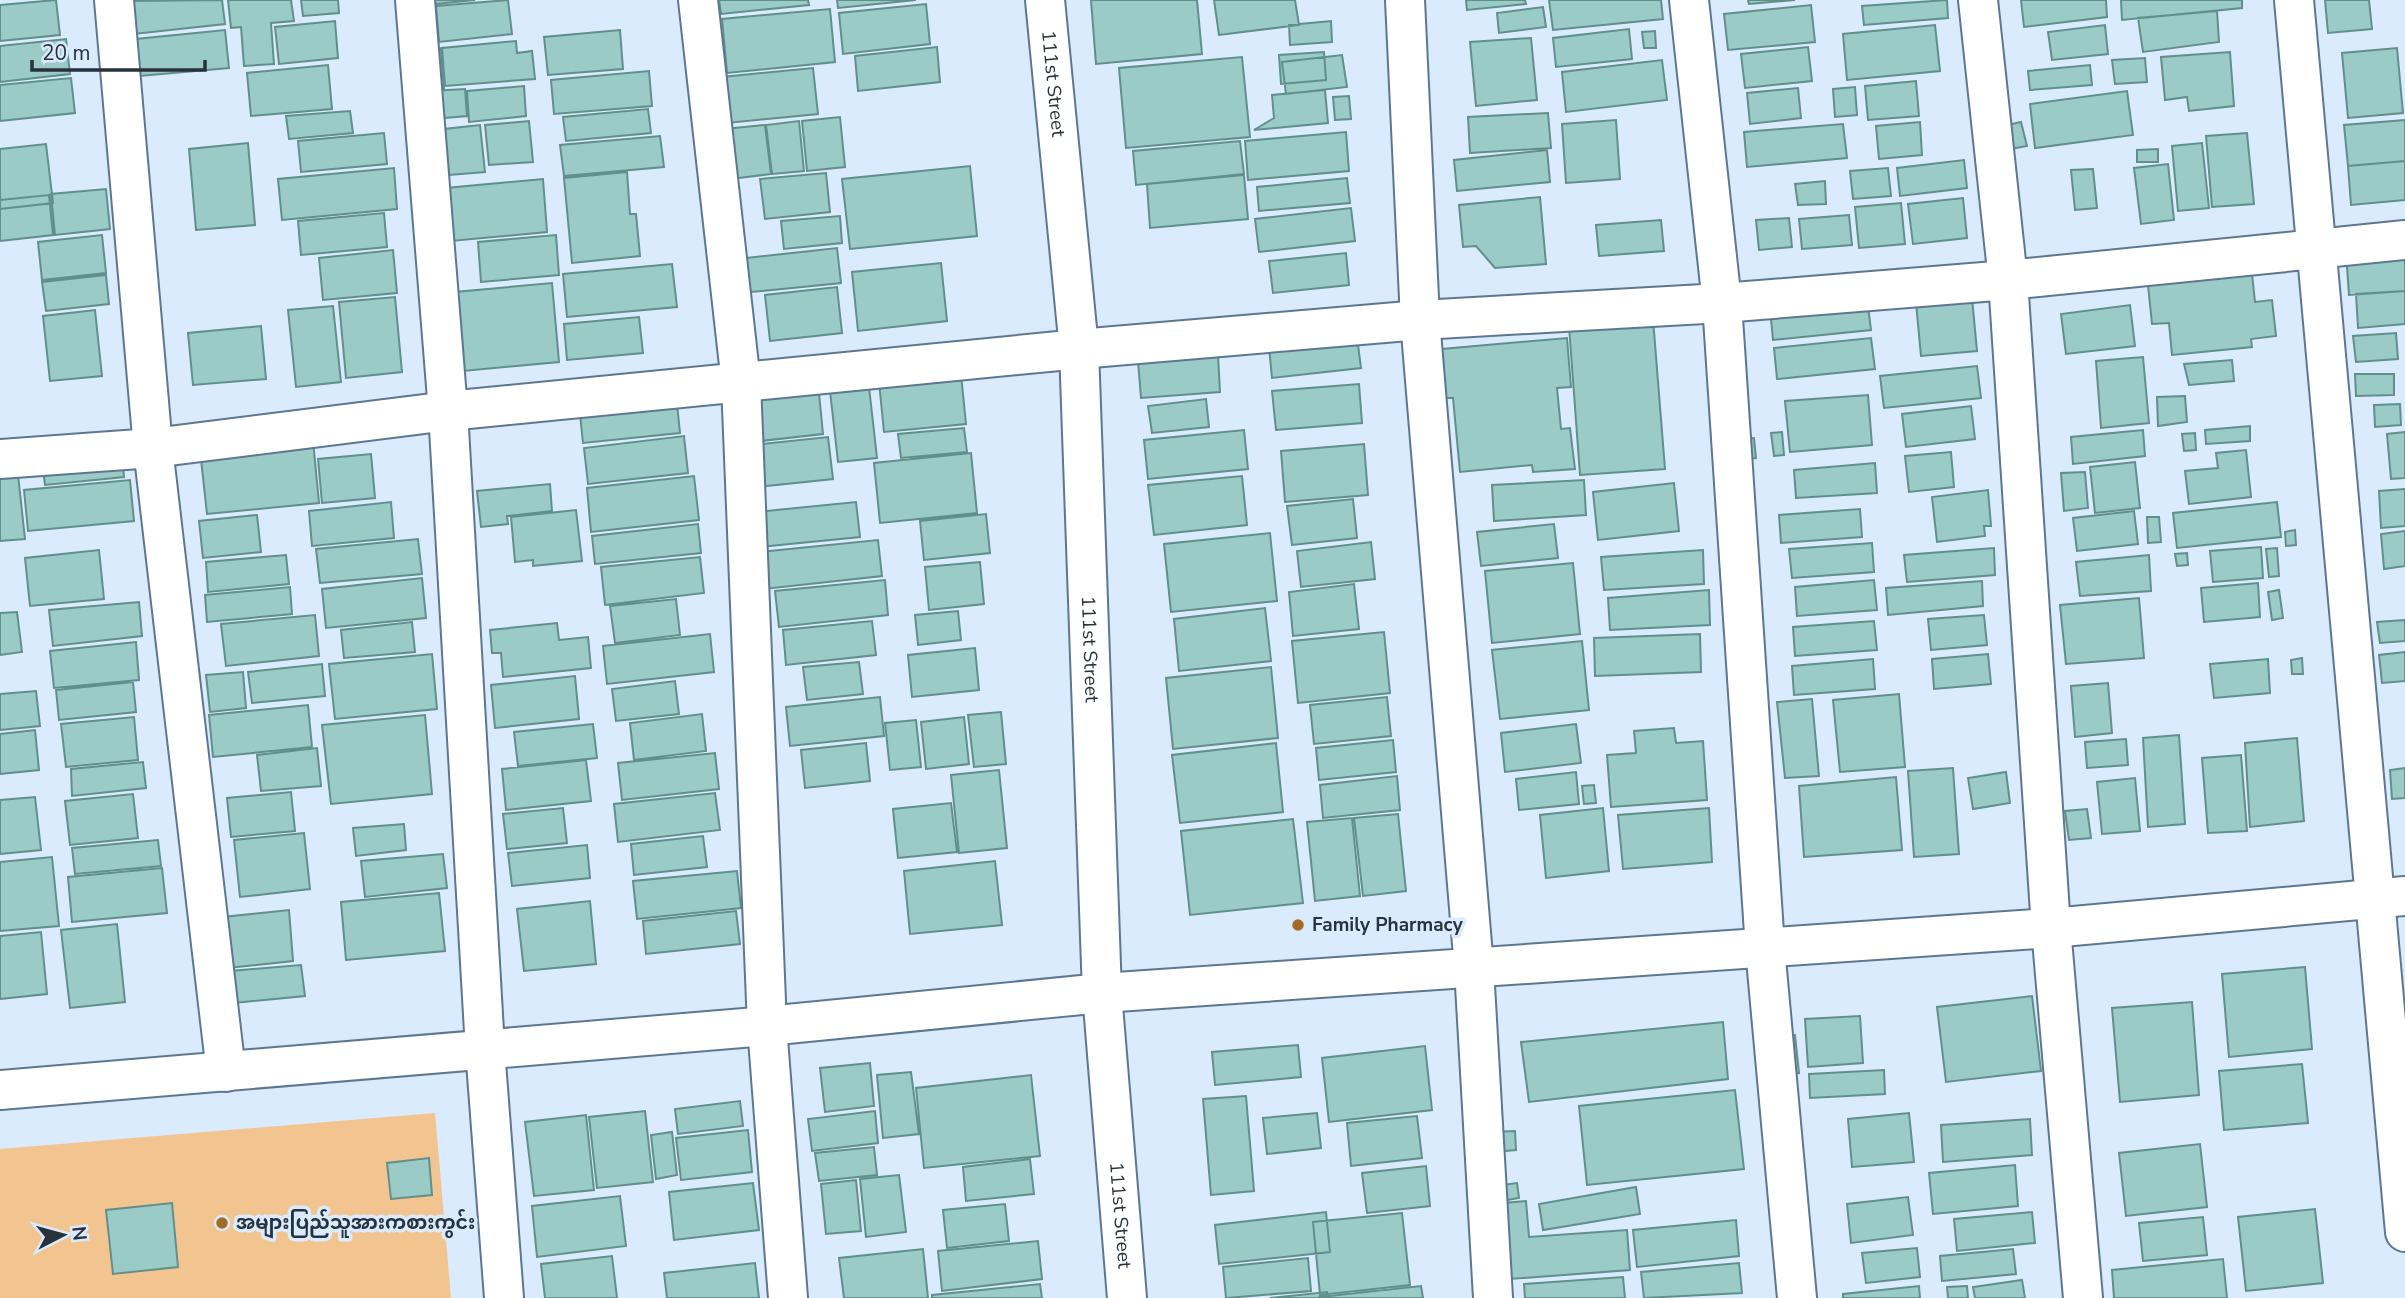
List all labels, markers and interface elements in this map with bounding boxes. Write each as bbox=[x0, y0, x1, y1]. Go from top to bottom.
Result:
scale bar bbox=[32, 28, 205, 72]
street label: 111st Street bbox=[1035, 29, 1071, 138]
text: 20 m bbox=[42, 39, 91, 67]
street label: 111st Street bbox=[1075, 595, 1105, 703]
place label: Family Pharmacy bbox=[1312, 912, 1464, 938]
marker: Family Pharmacy bbox=[1290, 917, 1306, 933]
street label: 111st Street bbox=[1103, 1161, 1138, 1270]
north arrow bbox=[28, 1200, 98, 1270]
place label: အများပြည်သူအားကစားကွင်း bbox=[236, 1209, 475, 1239]
marker: အများပြည်သူအားကစားကွင်း bbox=[214, 1215, 230, 1231]
text: N bbox=[65, 1225, 93, 1242]

